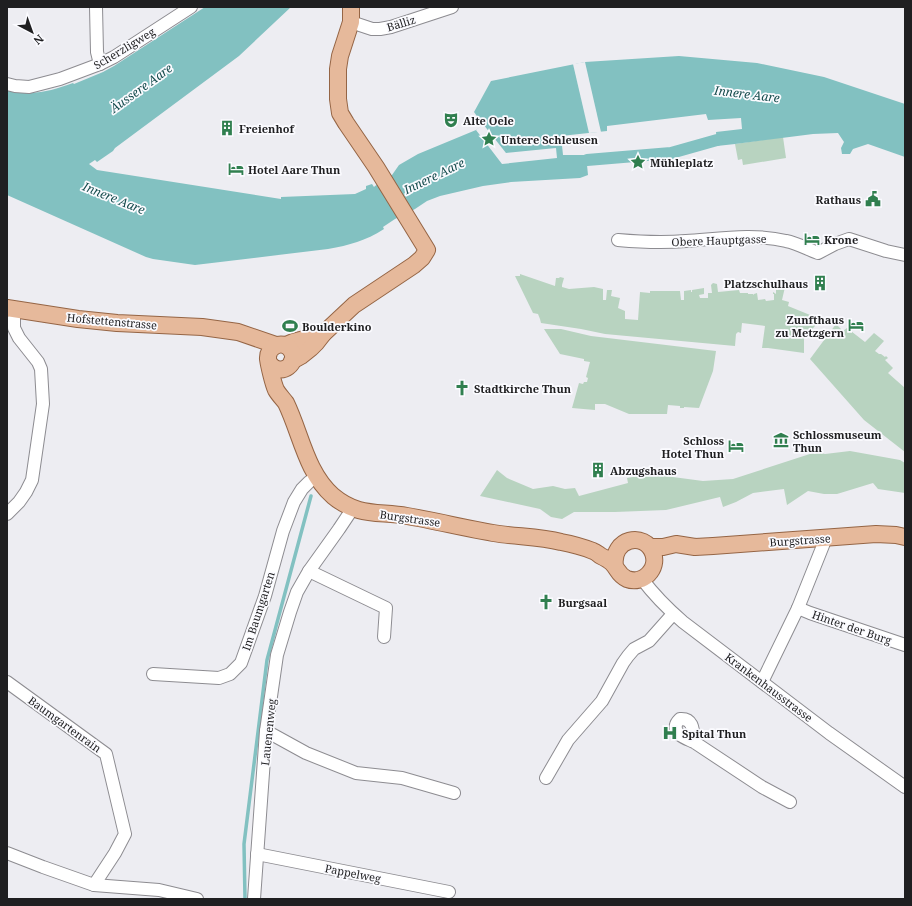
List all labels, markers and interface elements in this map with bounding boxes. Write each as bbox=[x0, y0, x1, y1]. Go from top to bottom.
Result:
north arrow bbox=[12, 12, 52, 52]
street label: Bälliz bbox=[385, 12, 417, 34]
street label: Scherzligweg bbox=[90, 24, 158, 72]
text: N bbox=[30, 31, 47, 49]
water label: Äussere Aare bbox=[105, 59, 176, 117]
water label: Innere Aare bbox=[712, 81, 781, 106]
theatre icon: Alte Oele bbox=[442, 111, 460, 129]
place label: Alte Oele bbox=[463, 113, 514, 128]
building icon: Freienhof bbox=[218, 119, 236, 137]
place label: Freienhof bbox=[239, 121, 295, 136]
place icon: Untere Schleusen bbox=[480, 130, 498, 148]
place label: Untere Schleusen bbox=[501, 132, 599, 147]
place icon: Mühleplatz bbox=[629, 153, 647, 171]
water label: Innere Aare bbox=[400, 154, 467, 199]
place label: Mühleplatz bbox=[650, 155, 713, 170]
hotel icon: Hotel Aare Thun bbox=[227, 160, 245, 178]
place label: Hotel Aare Thun bbox=[248, 162, 341, 177]
water label: Innere Aare bbox=[79, 177, 148, 218]
public building icon: Rathaus bbox=[864, 190, 882, 208]
place label: Rathaus bbox=[816, 192, 861, 207]
hotel icon: Krone bbox=[803, 230, 821, 248]
street label: Obere Hauptgasse bbox=[671, 231, 767, 249]
place label: Krone bbox=[824, 232, 858, 247]
building icon: Platzschulhaus bbox=[811, 274, 829, 292]
place label: Platzschulhaus bbox=[724, 276, 808, 291]
street label: Hofstettenstrasse bbox=[66, 310, 158, 332]
place label: Zunfthaus zu Metzgern bbox=[775, 312, 845, 340]
hotel icon: Zunfthaus zu Metzgern bbox=[847, 316, 865, 334]
sports icon: Boulderkino bbox=[281, 317, 299, 335]
place label: Boulderkino bbox=[302, 319, 372, 334]
church icon: Stadtkirche Thun bbox=[453, 379, 471, 397]
place label: Stadtkirche Thun bbox=[474, 381, 572, 396]
place label: Schlossmuseum Thun bbox=[793, 427, 882, 455]
museum icon: Schlossmuseum Thun bbox=[772, 431, 790, 449]
place label: Schloss Hotel Thun bbox=[662, 433, 725, 461]
hotel icon: Schloss Hotel Thun bbox=[727, 437, 745, 455]
building icon: Abzugshaus bbox=[589, 461, 607, 479]
place label: Abzugshaus bbox=[610, 463, 677, 478]
street label: Burgstrasse bbox=[379, 506, 441, 530]
street label: Burgstrasse bbox=[769, 530, 831, 550]
street label: Im Baumgarten bbox=[238, 570, 278, 652]
church icon: Burgsaal bbox=[537, 593, 555, 611]
place label: Burgsaal bbox=[558, 595, 607, 610]
street label: Hinter der Burg bbox=[810, 606, 894, 648]
street label: Krankenhausstrasse bbox=[722, 649, 816, 725]
street label: Baumgartenrain bbox=[26, 692, 104, 756]
street label: Lauenenweg bbox=[257, 698, 279, 766]
hospital icon: Spital Thun bbox=[661, 724, 679, 742]
place label: Spital Thun bbox=[682, 726, 747, 741]
street label: Pappelweg bbox=[324, 860, 382, 886]

